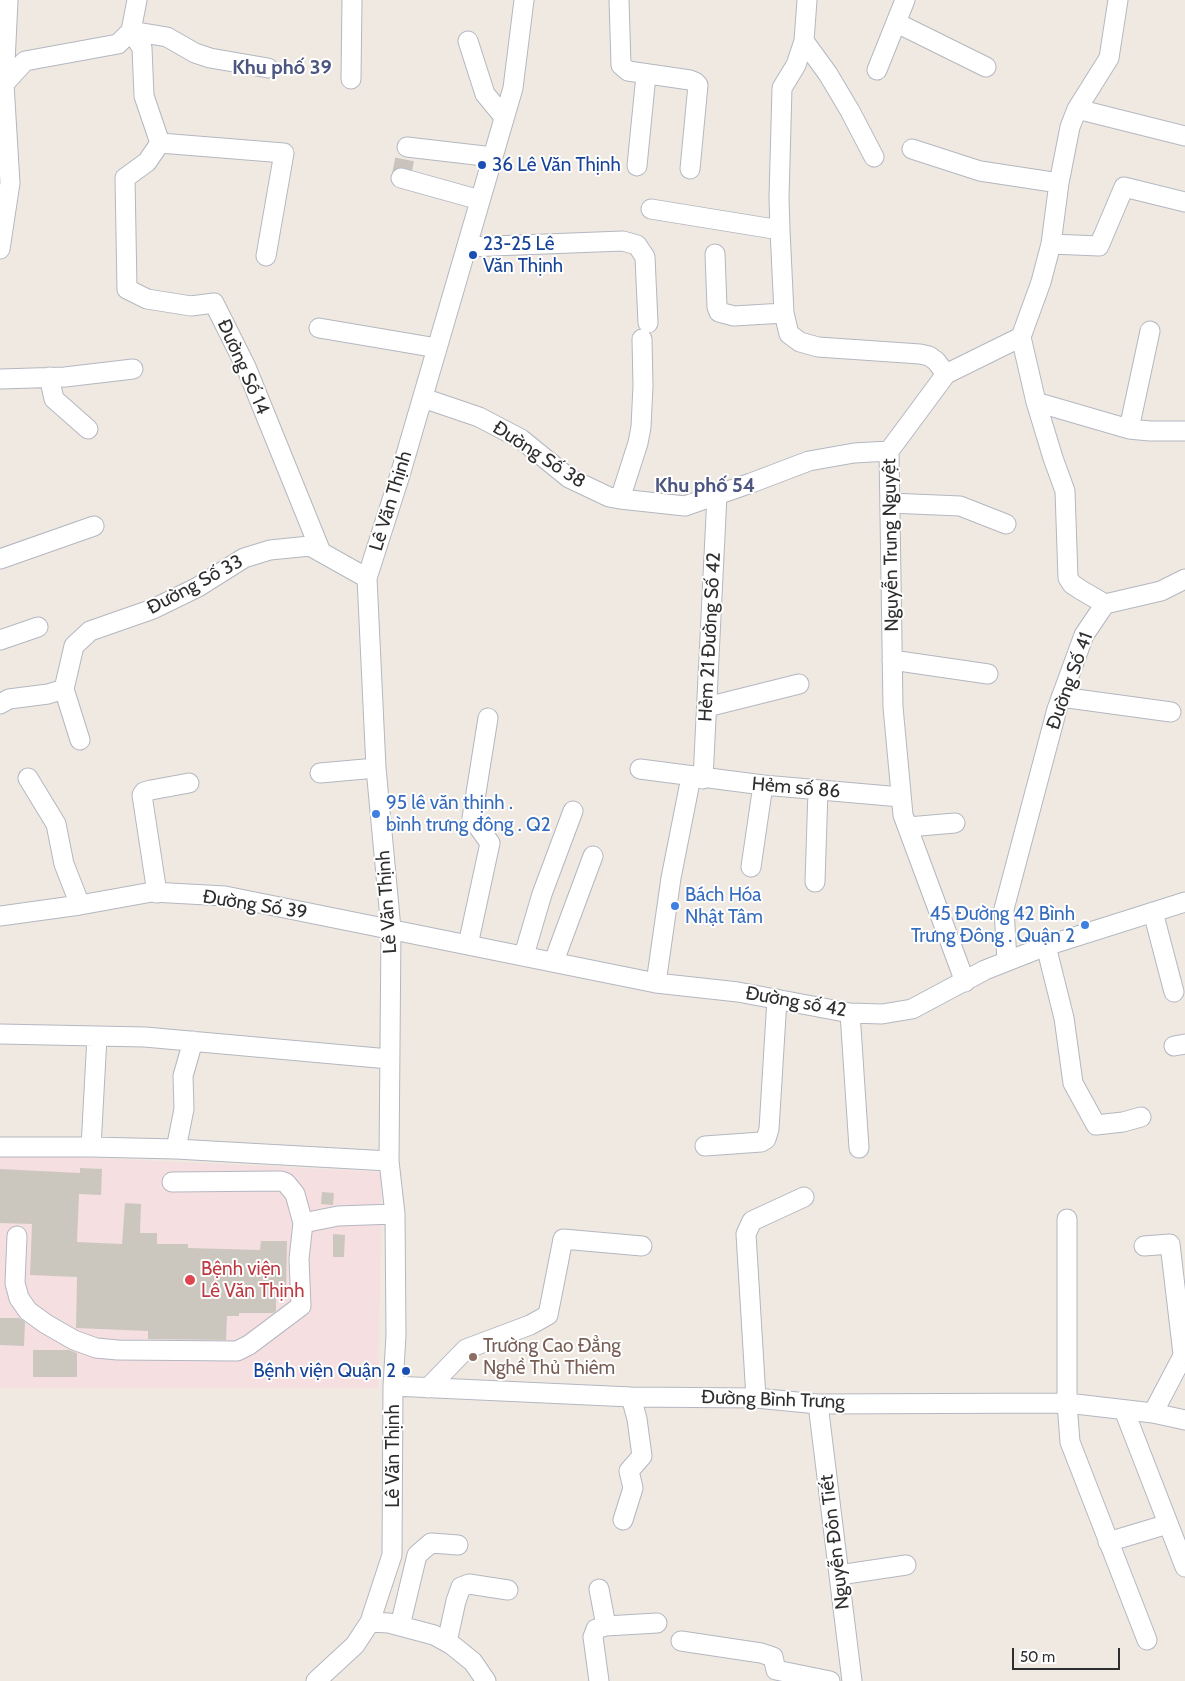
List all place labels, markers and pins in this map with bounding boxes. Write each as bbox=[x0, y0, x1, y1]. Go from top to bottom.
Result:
place label: 36 Lê Văn Thịnh bbox=[492, 154, 621, 176]
marker: 36 Lê Văn Thịnh bbox=[476, 159, 488, 171]
place label: 23-25 Lê Văn Thịnh bbox=[483, 233, 563, 277]
marker: 23-25 Lê Văn Thịnh bbox=[467, 249, 479, 261]
place label: 95 lê văn thịnh . bình trưng đông . Q2 bbox=[386, 792, 551, 836]
marker: 95 lê văn thịnh . bình trưng đông . Q2 bbox=[370, 808, 382, 820]
place label: Bách Hóa Nhật Tâm bbox=[685, 884, 763, 928]
marker: Bách Hóa Nhật Tâm bbox=[669, 900, 681, 912]
place label: 45 Đường 42 Bình Trưng Đông . Quận 2 bbox=[911, 903, 1075, 947]
marker: 45 Đường 42 Bình Trưng Đông . Quận 2 bbox=[1079, 919, 1091, 931]
place label: Bệnh viện Lê Văn Thịnh bbox=[201, 1258, 304, 1302]
marker: Bệnh viện Lê Văn Thịnh bbox=[183, 1273, 197, 1287]
place label: Trường Cao Đẳng Nghề Thủ Thiêm bbox=[483, 1335, 621, 1379]
marker: Trường Cao Đẳng Nghề Thủ Thiêm bbox=[467, 1351, 479, 1363]
place label: Bệnh viện Quận 2 bbox=[253, 1360, 396, 1382]
marker: Bệnh viện Quận 2 bbox=[400, 1365, 412, 1377]

